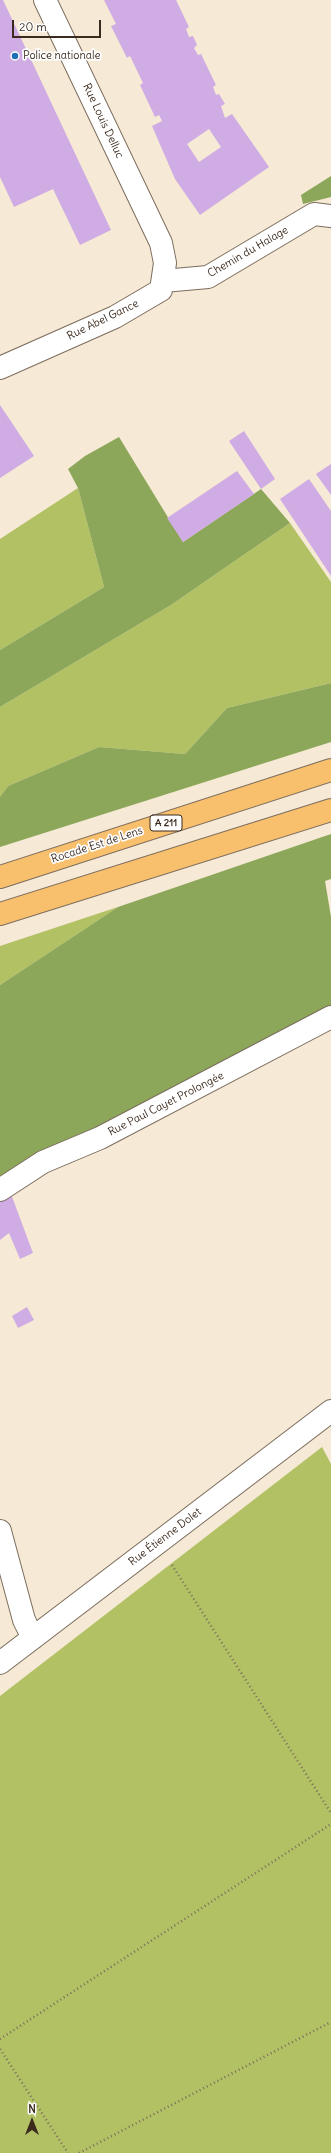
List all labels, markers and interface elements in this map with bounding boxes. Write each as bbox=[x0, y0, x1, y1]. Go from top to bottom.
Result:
scale bar bbox=[14, 12, 103, 38]
text: 20 m bbox=[19, 19, 47, 34]
place label: Police nationale bbox=[23, 49, 100, 63]
marker: Police nationale bbox=[10, 51, 20, 61]
street label: Rue Louis Delluc bbox=[80, 81, 126, 161]
street label: Chemin du Halage bbox=[205, 224, 291, 280]
street label: Rue Abel Gance bbox=[65, 297, 141, 343]
road number: A 211 bbox=[150, 815, 182, 831]
street label: Rocade Est de Lens bbox=[50, 824, 144, 866]
street label: Rue Paul Cayet Prolongée bbox=[106, 1069, 226, 1139]
street label: Rue Étienne Dolet bbox=[126, 1505, 204, 1569]
north arrow bbox=[12, 2101, 52, 2141]
text: N bbox=[28, 2102, 36, 2116]

